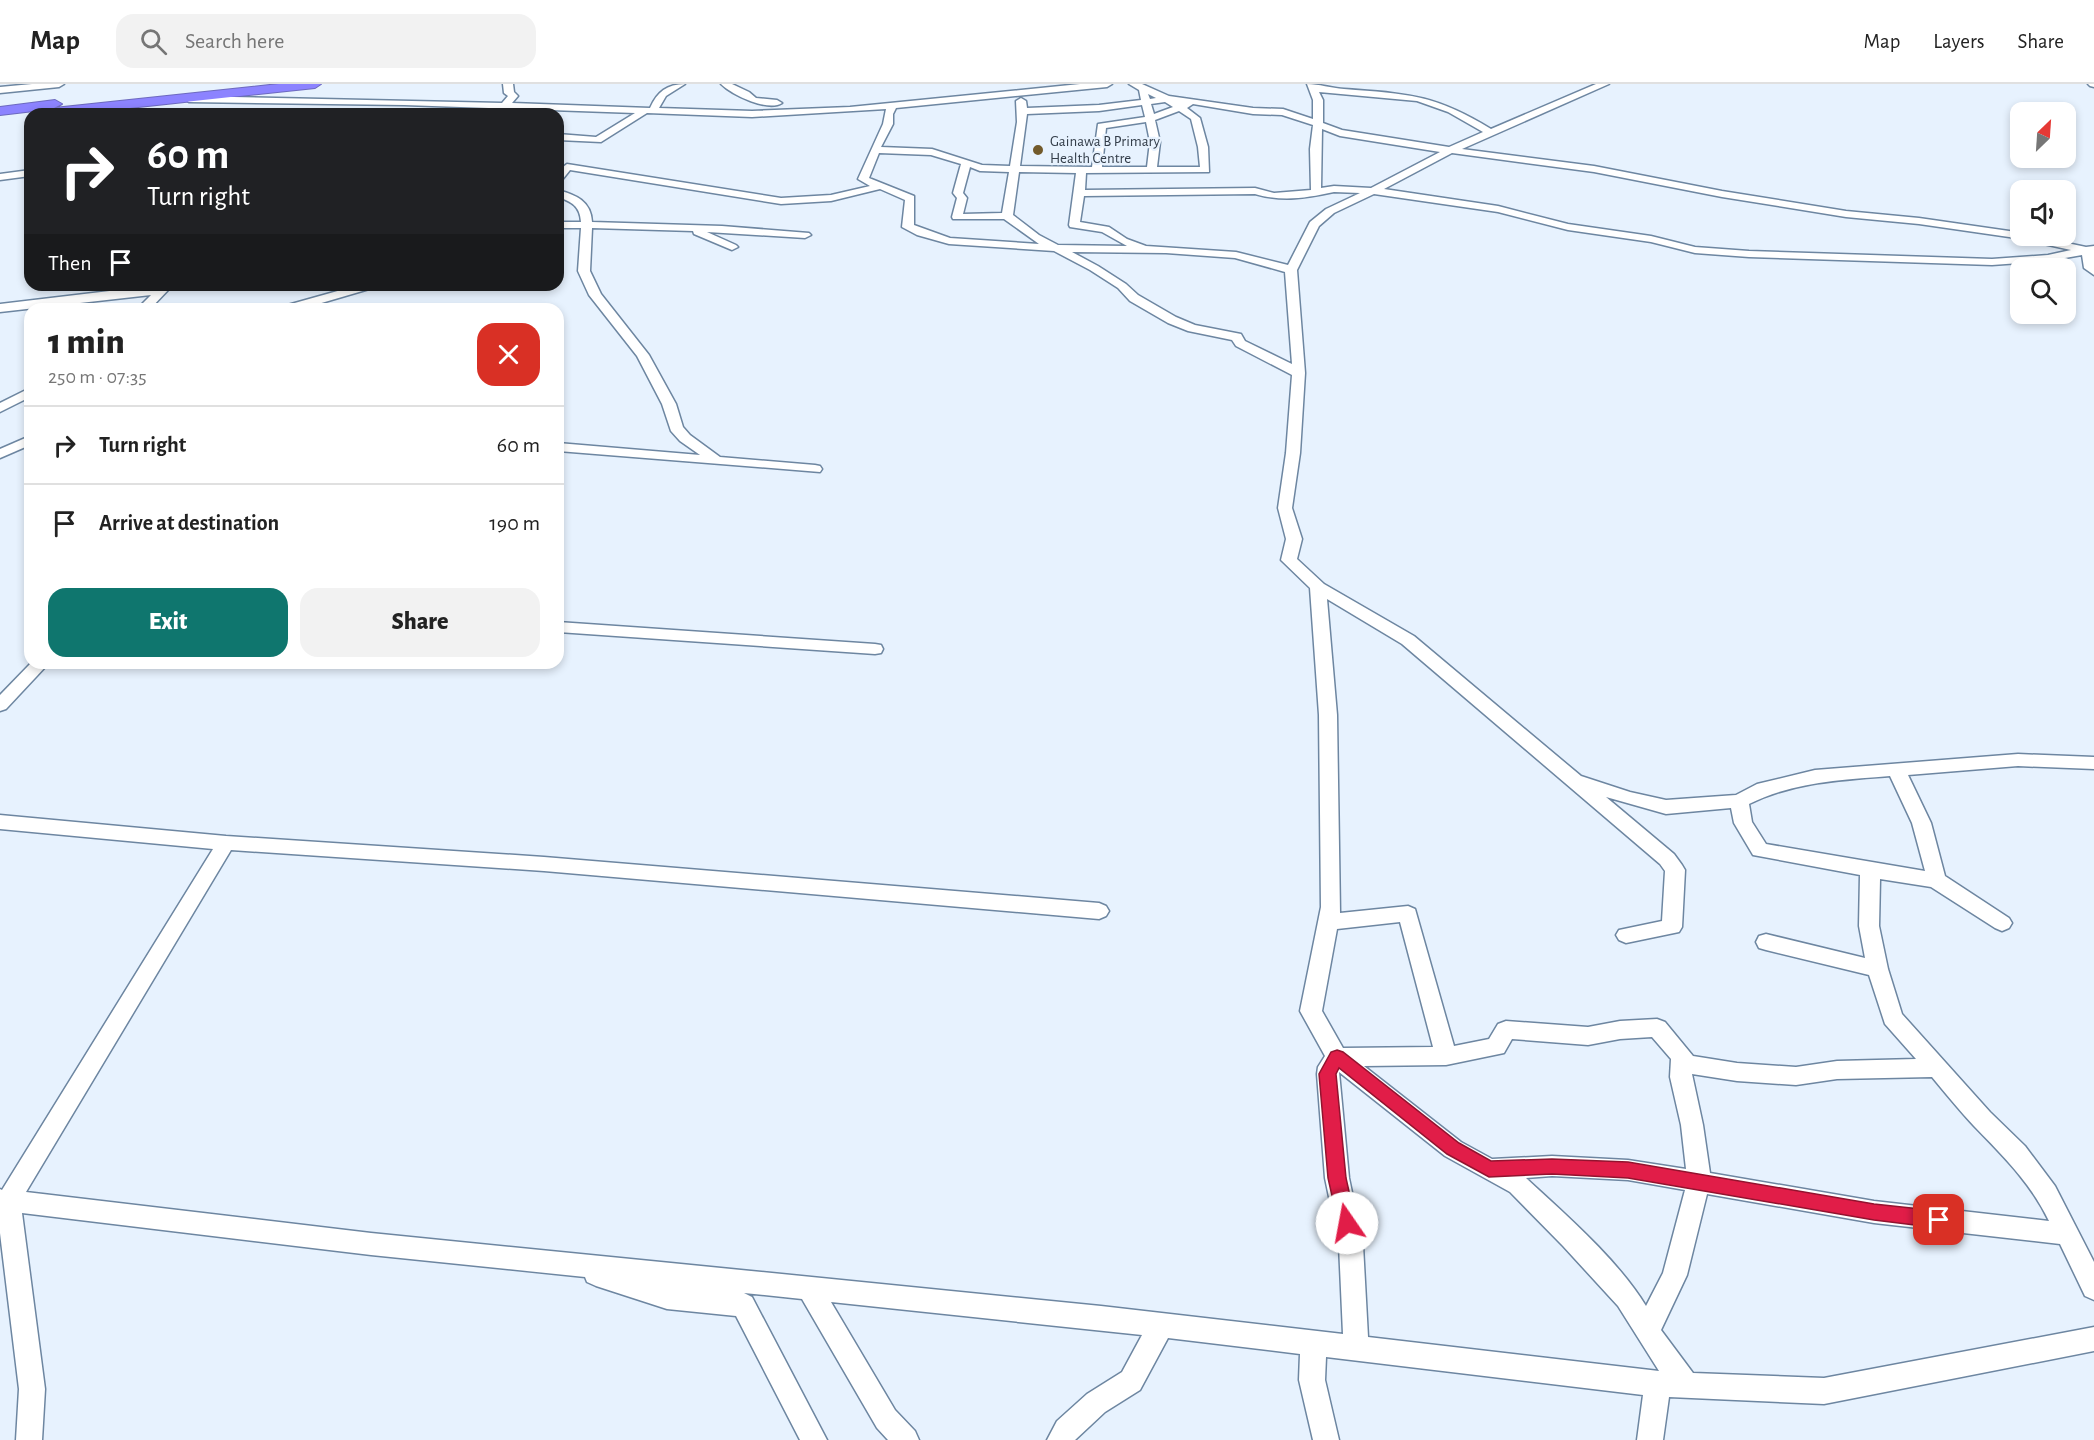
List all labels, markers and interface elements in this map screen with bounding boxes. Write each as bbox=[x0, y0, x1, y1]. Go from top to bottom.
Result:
search box bbox=[116, 14, 536, 68]
icon: search bbox=[137, 25, 170, 58]
text: Map bbox=[30, 27, 80, 55]
text: Search here bbox=[185, 30, 284, 52]
text: Map bbox=[1864, 31, 1900, 52]
text: Layers bbox=[1933, 31, 1984, 52]
text: Share bbox=[2017, 31, 2064, 52]
north arrow bbox=[2010, 102, 2076, 168]
map controls bbox=[2010, 102, 2076, 324]
icon: right bbox=[48, 132, 126, 210]
text: 60 m bbox=[147, 134, 229, 176]
place label: Gainawa B Primary Health Centre bbox=[1050, 134, 1161, 166]
marker: Gainawa B Primary Health Centre bbox=[1031, 143, 1045, 157]
button: sound bbox=[2010, 180, 2076, 246]
text: Turn right bbox=[147, 183, 250, 210]
icon: arrive bbox=[104, 246, 137, 279]
text: Then bbox=[48, 252, 92, 274]
button: search bbox=[2010, 258, 2076, 324]
button: close bbox=[477, 323, 540, 386]
text: 1 min bbox=[48, 324, 125, 360]
text: 250 m · 07:35 bbox=[48, 367, 147, 387]
icon: right bbox=[48, 429, 81, 462]
text: Turn right bbox=[99, 434, 186, 456]
text: 60 m bbox=[497, 434, 540, 456]
icon: arrive bbox=[48, 507, 81, 540]
text: Arrive at destination bbox=[99, 512, 279, 534]
text: 190 m bbox=[489, 512, 540, 534]
button: Exit bbox=[48, 588, 288, 657]
button: Share bbox=[300, 588, 540, 657]
position arrow bbox=[1315, 1191, 1379, 1255]
pin bbox=[1913, 1194, 1964, 1245]
icon: arrive bbox=[1922, 1203, 1955, 1236]

